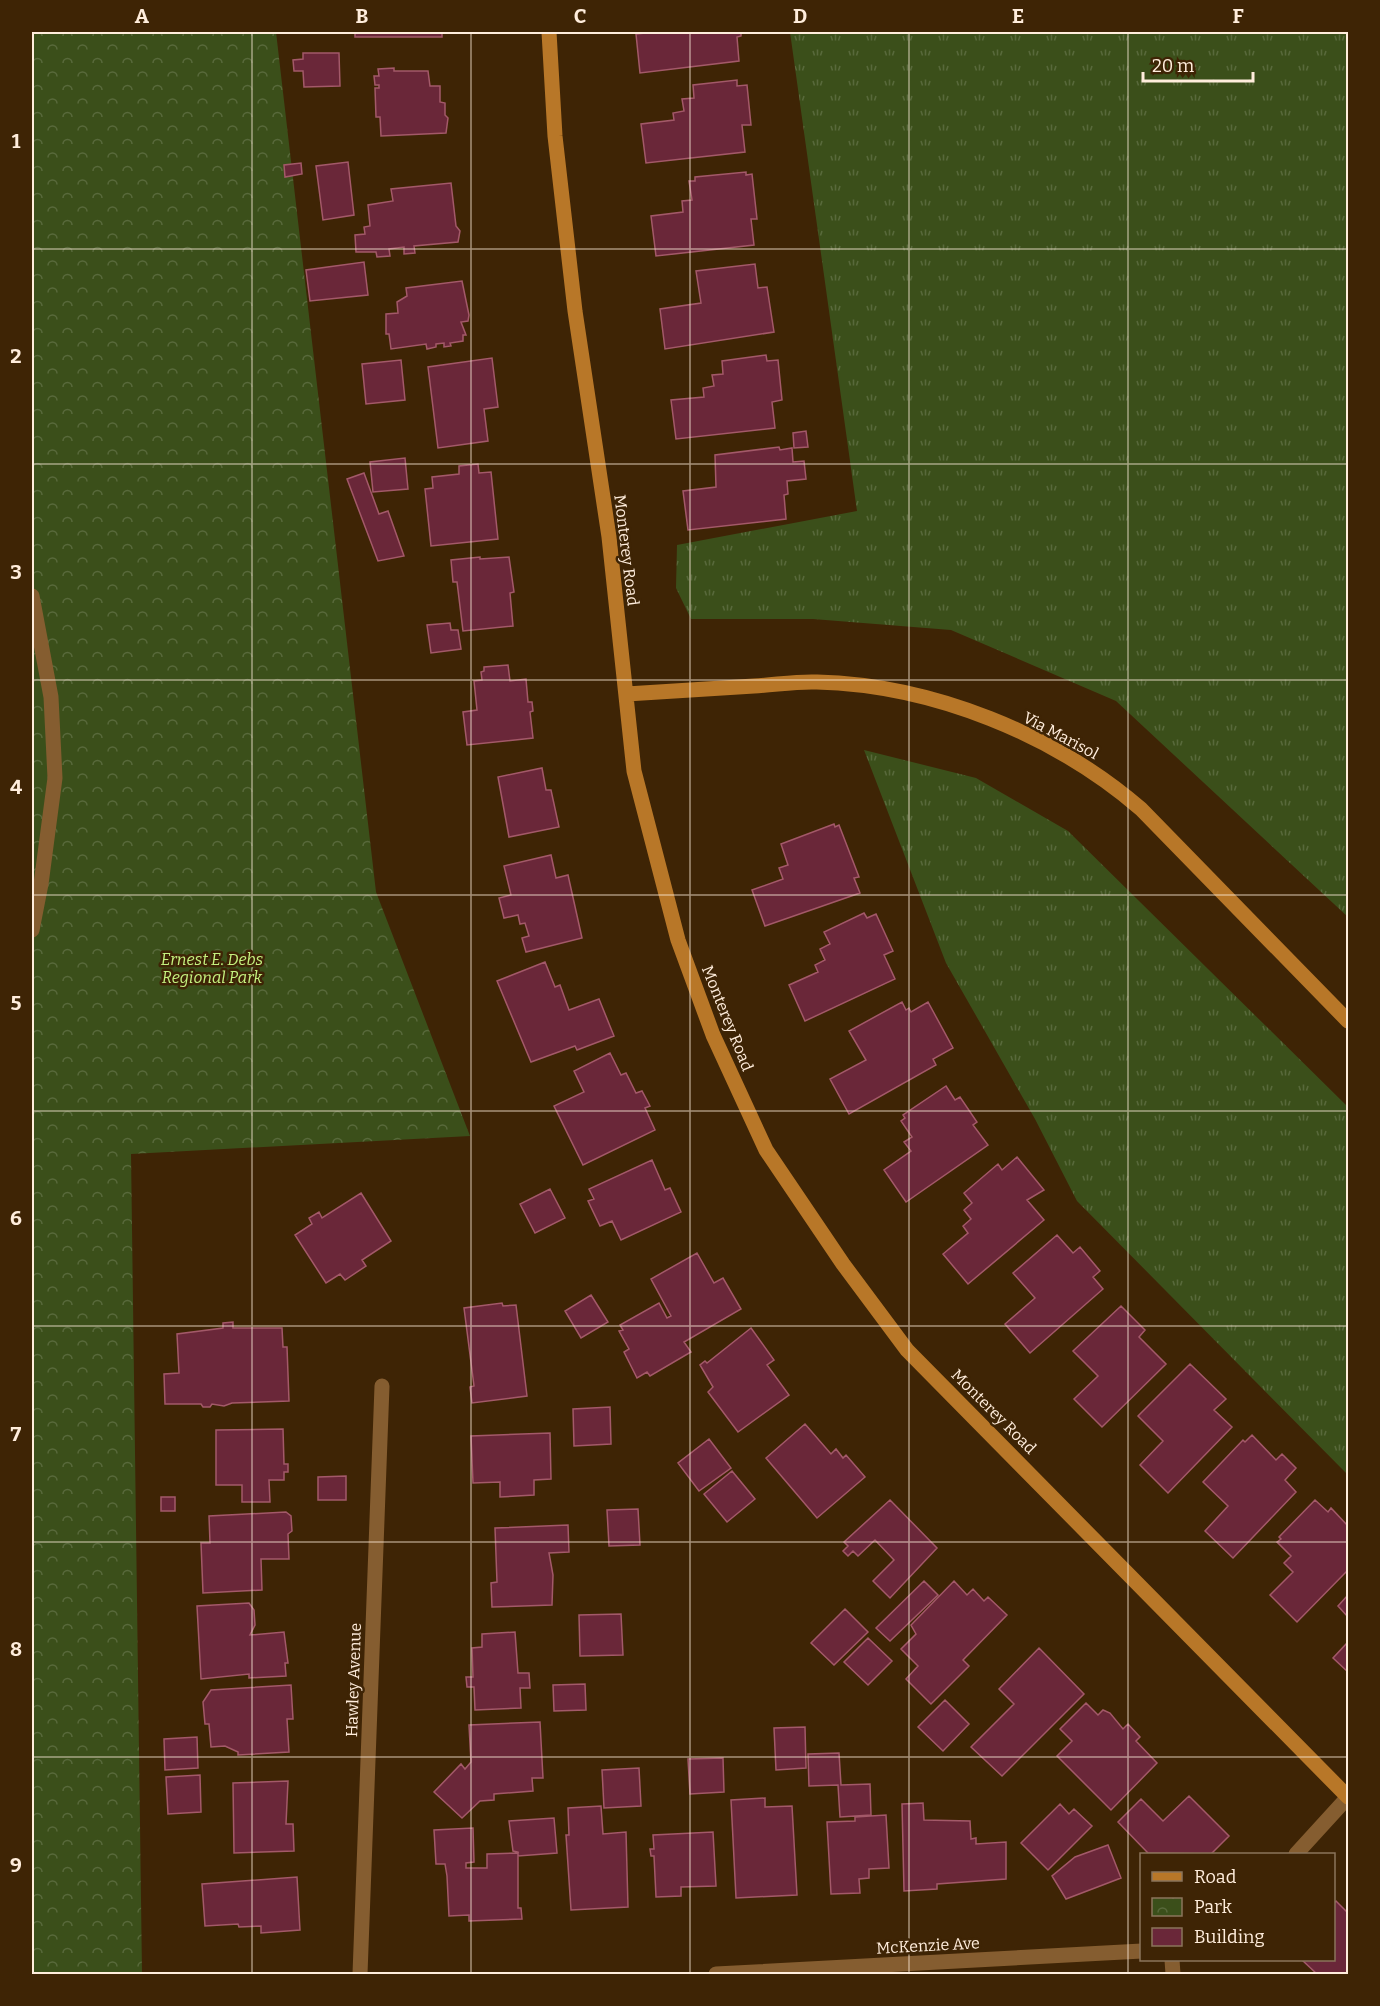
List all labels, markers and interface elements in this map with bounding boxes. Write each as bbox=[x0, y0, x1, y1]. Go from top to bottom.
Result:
text: A bbox=[135, 4, 150, 28]
text: B bbox=[356, 4, 369, 28]
text: C bbox=[574, 4, 586, 28]
text: D bbox=[793, 4, 807, 28]
text: E bbox=[1012, 4, 1024, 28]
text: F bbox=[1232, 4, 1244, 28]
scale bar bbox=[1143, 45, 1252, 83]
text: 20 m bbox=[1152, 55, 1194, 77]
text: 1 bbox=[12, 129, 21, 153]
text: 2 bbox=[10, 344, 22, 368]
street label: Monterey Road bbox=[610, 493, 643, 607]
text: 3 bbox=[10, 560, 22, 584]
street label: Via Marisol bbox=[1020, 708, 1102, 763]
text: 4 bbox=[10, 775, 22, 799]
park label: Ernest E. Debs Regional Park bbox=[161, 950, 264, 987]
street label: Monterey Road bbox=[698, 963, 758, 1074]
text: 5 bbox=[11, 991, 22, 1015]
text: 6 bbox=[10, 1206, 22, 1230]
street label: Monterey Road bbox=[947, 1365, 1040, 1458]
text: 7 bbox=[11, 1422, 22, 1446]
street label: Hawley Avenue bbox=[342, 1623, 365, 1738]
text: 8 bbox=[10, 1637, 22, 1661]
text: 9 bbox=[10, 1853, 22, 1877]
legend bbox=[1140, 1853, 1335, 1961]
text: Road bbox=[1194, 1866, 1237, 1888]
text: Park bbox=[1194, 1896, 1233, 1918]
text: Building bbox=[1194, 1926, 1265, 1948]
street label: McKenzie Ave bbox=[876, 1933, 980, 1958]

